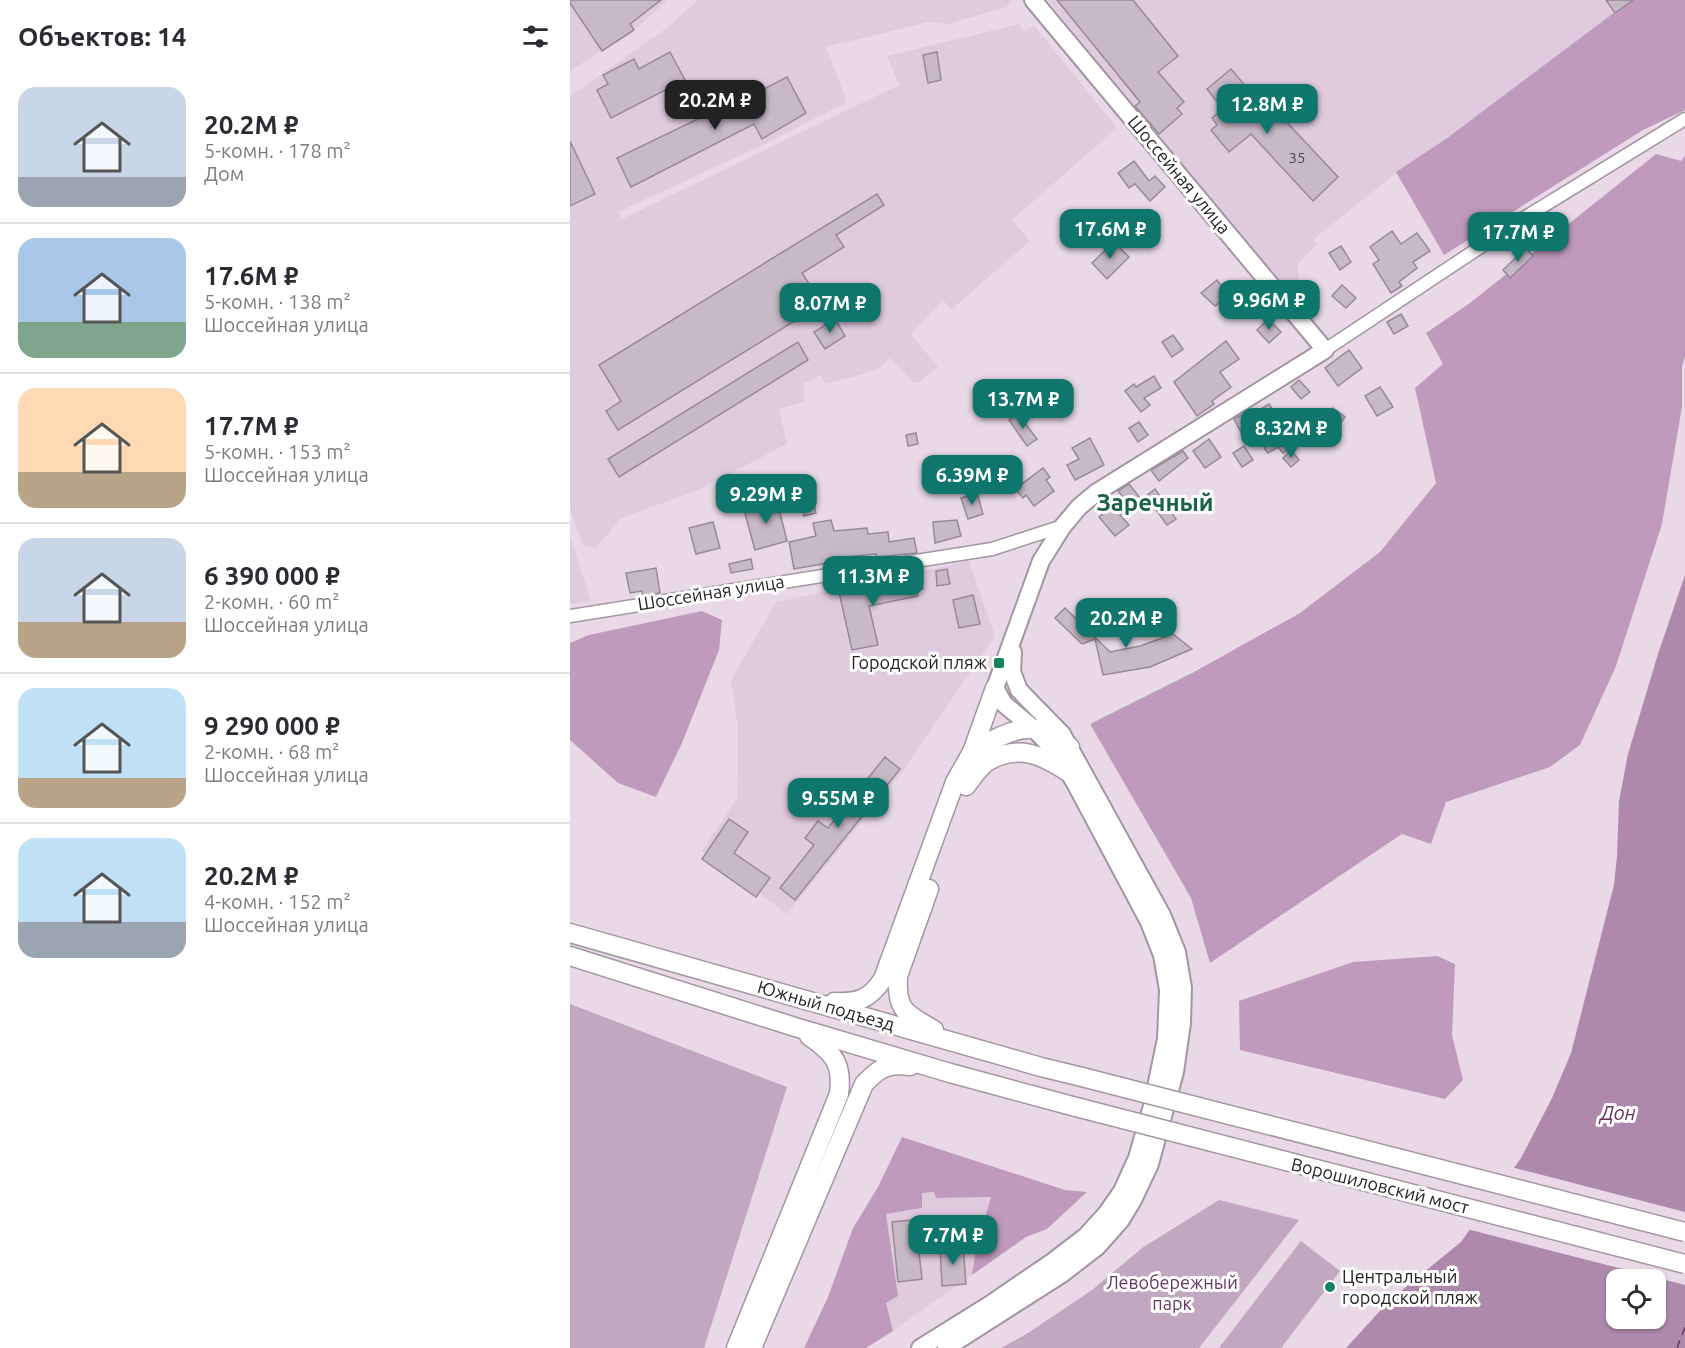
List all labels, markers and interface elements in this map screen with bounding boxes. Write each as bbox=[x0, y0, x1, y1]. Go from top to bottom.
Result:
icon: filters bbox=[519, 20, 552, 53]
text: Объектов: 14 bbox=[18, 22, 186, 51]
pin: 20.2M ₽ bbox=[660, 80, 770, 131]
pin: 12.8M ₽ bbox=[1212, 84, 1322, 135]
text: 20.2M ₽ bbox=[679, 88, 751, 111]
text: 12.8M ₽ bbox=[1231, 92, 1303, 115]
text: 20.2M ₽ bbox=[204, 110, 298, 139]
icon: home bbox=[66, 111, 138, 183]
street label: Шоссейная улица bbox=[1124, 111, 1235, 238]
text: 5-комн. · 178 m² bbox=[204, 139, 351, 162]
house number: 35 bbox=[1289, 149, 1305, 166]
text: Дом bbox=[204, 162, 244, 185]
pin: 17.6M ₽ bbox=[1055, 209, 1165, 260]
pin: 17.7M ₽ bbox=[1463, 212, 1573, 263]
text: 17.6M ₽ bbox=[1074, 217, 1146, 240]
text: 17.7M ₽ bbox=[1482, 220, 1554, 243]
text: 17.6M ₽ bbox=[204, 261, 298, 290]
icon: home bbox=[66, 262, 138, 334]
pin: 9.96M ₽ bbox=[1214, 280, 1324, 331]
pin: 8.07M ₽ bbox=[775, 283, 885, 334]
text: 9.96M ₽ bbox=[1233, 288, 1305, 311]
text: 5-комн. · 138 m² bbox=[204, 290, 351, 313]
text: 8.07M ₽ bbox=[794, 291, 866, 314]
text: Шоссейная улица bbox=[204, 313, 369, 336]
pin: 13.7M ₽ bbox=[968, 379, 1078, 430]
text: 13.7M ₽ bbox=[987, 387, 1059, 410]
pin: 8.32M ₽ bbox=[1236, 408, 1346, 459]
text: 17.7M ₽ bbox=[204, 411, 298, 440]
icon: home bbox=[66, 412, 138, 484]
text: 8.32M ₽ bbox=[1255, 416, 1327, 439]
text: 5-комн. · 153 m² bbox=[204, 440, 351, 463]
pin: 6.39M ₽ bbox=[917, 455, 1027, 506]
text: Шоссейная улица bbox=[204, 463, 369, 486]
text: 6.39M ₽ bbox=[936, 463, 1008, 486]
pin: 9.29M ₽ bbox=[711, 474, 821, 525]
text: 9.29M ₽ bbox=[730, 482, 802, 505]
district label: Заречный bbox=[1096, 489, 1214, 516]
pin: 11.3M ₽ bbox=[818, 556, 928, 607]
text: 6 390 000 ₽ bbox=[204, 561, 340, 590]
icon: home bbox=[66, 562, 138, 634]
text: 11.3M ₽ bbox=[837, 564, 909, 587]
street label: Шоссейная улица bbox=[636, 571, 786, 613]
text: 2-комн. · 60 m² bbox=[204, 590, 339, 613]
pin: 20.2M ₽ bbox=[1071, 598, 1181, 649]
text: 20.2M ₽ bbox=[1090, 606, 1162, 629]
text: Шоссейная улица bbox=[204, 613, 369, 636]
place label: Городской пляж bbox=[851, 652, 988, 672]
marker: Городской пляж bbox=[992, 656, 1006, 670]
text: 9 290 000 ₽ bbox=[204, 711, 340, 740]
icon: home bbox=[66, 712, 138, 784]
text: 2-комн. · 68 m² bbox=[204, 740, 339, 763]
text: Шоссейная улица bbox=[204, 763, 369, 786]
pin: 9.55M ₽ bbox=[783, 778, 893, 829]
text: 9.55M ₽ bbox=[802, 786, 874, 809]
text: 20.2M ₽ bbox=[204, 861, 298, 890]
icon: home bbox=[66, 862, 138, 934]
text: 4-комн. · 152 m² bbox=[204, 890, 351, 913]
text: Шоссейная улица bbox=[204, 913, 369, 936]
street label: Южный подъезд bbox=[756, 976, 897, 1034]
water label: Дон bbox=[1598, 1101, 1636, 1124]
street label: Ворошиловский мост bbox=[1289, 1153, 1471, 1217]
pin: 7.7M ₽ bbox=[904, 1215, 1002, 1266]
text: 7.7M ₽ bbox=[922, 1223, 984, 1246]
place label: Центральный городской пляж bbox=[1342, 1266, 1479, 1307]
map controls bbox=[1606, 1269, 1666, 1329]
button: locate bbox=[1606, 1269, 1666, 1329]
park label: Левобережный парк bbox=[1106, 1272, 1238, 1313]
marker: Центральный городской пляж bbox=[1323, 1280, 1337, 1294]

